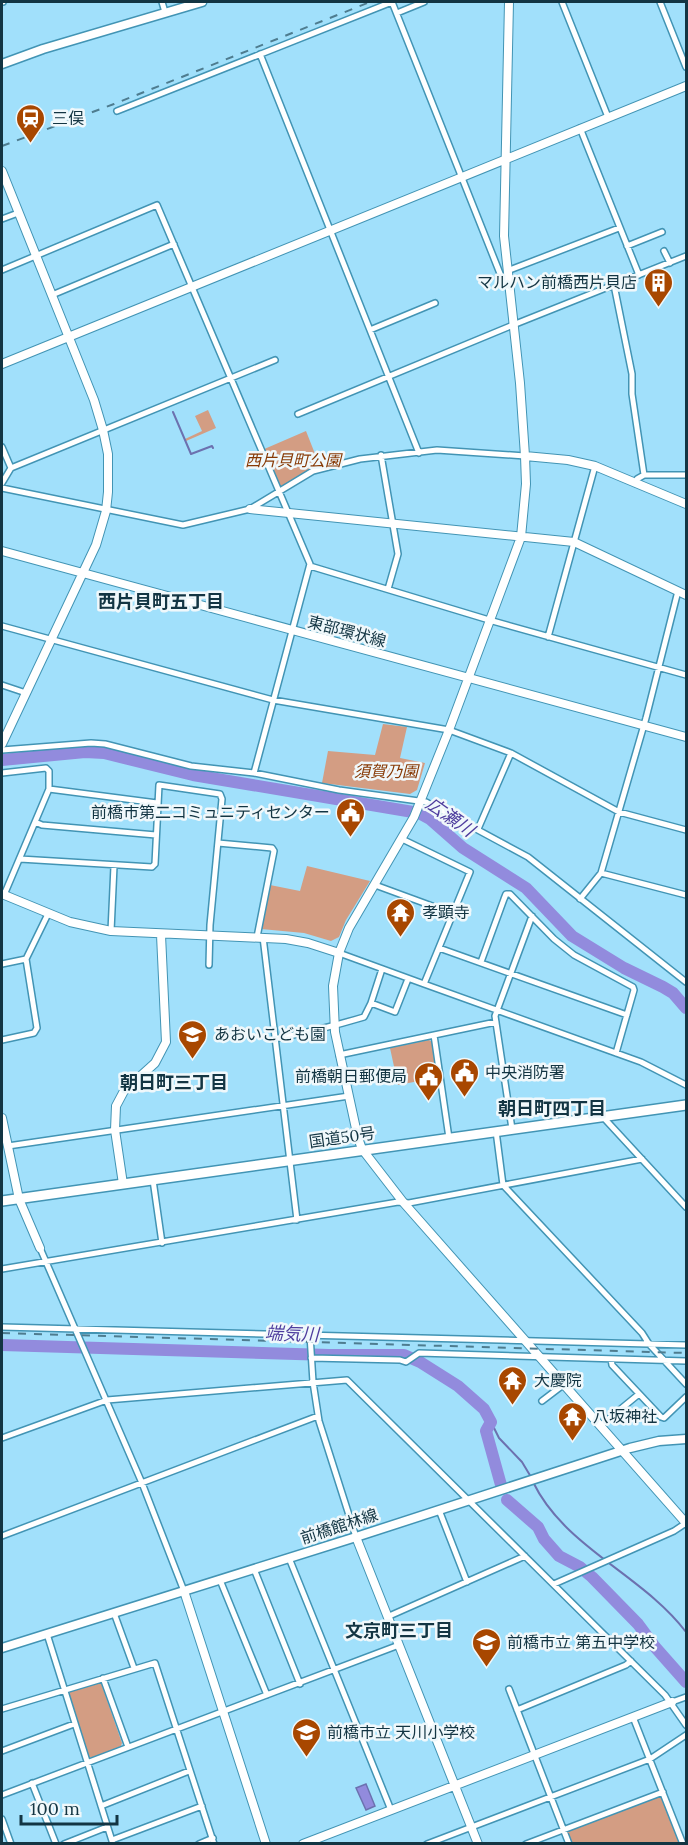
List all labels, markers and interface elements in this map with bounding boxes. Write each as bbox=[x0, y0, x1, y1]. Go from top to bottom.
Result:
station icon: 三俣 bbox=[15, 102, 47, 144]
place label: 三俣 bbox=[52, 108, 84, 128]
building icon: マルハン前橋西片貝店 bbox=[642, 266, 674, 308]
place label: マルハン前橋西片貝店 bbox=[477, 272, 637, 292]
park label: 西片貝町公園 bbox=[245, 450, 343, 470]
district label: 西片貝町五丁目 bbox=[98, 590, 224, 613]
street label: 東部環状線 bbox=[306, 611, 388, 651]
park label: 須賀乃園 bbox=[354, 761, 420, 781]
water label: 広瀬川 bbox=[422, 792, 481, 843]
public building icon: 前橋市第二コミュニティセンター bbox=[335, 796, 367, 838]
place label: 前橋市第二コミュニティセンター bbox=[91, 802, 330, 822]
temple icon: 孝顕寺 bbox=[385, 896, 417, 938]
place label: 孝顕寺 bbox=[422, 902, 470, 922]
school or university icon: あおいこども園 bbox=[177, 1018, 209, 1060]
place label: あおいこども園 bbox=[214, 1024, 326, 1044]
public building icon: 中央消防署 bbox=[448, 1056, 480, 1098]
public building icon: 前橋朝日郵便局 bbox=[412, 1060, 444, 1102]
place label: 中央消防署 bbox=[485, 1062, 565, 1082]
place label: 前橋朝日郵便局 bbox=[295, 1066, 407, 1086]
district label: 朝日町三丁目 bbox=[120, 1071, 228, 1094]
district label: 朝日町四丁目 bbox=[498, 1097, 606, 1120]
street label: 国道50号 bbox=[308, 1122, 376, 1152]
water label: 端気川 bbox=[265, 1321, 321, 1346]
temple icon: 大慶院 bbox=[497, 1364, 529, 1406]
place label: 大慶院 bbox=[534, 1370, 582, 1390]
temple icon: 八坂神社 bbox=[556, 1400, 588, 1442]
place label: 八坂神社 bbox=[593, 1406, 657, 1426]
street label: 前橋館林線 bbox=[298, 1504, 380, 1548]
district label: 文京町三丁目 bbox=[345, 1619, 453, 1642]
school or university icon: 前橋市立 第五中学校 bbox=[470, 1626, 502, 1668]
place label: 前橋市立 第五中学校 bbox=[507, 1632, 655, 1652]
school or university icon: 前橋市立 天川小学校 bbox=[290, 1716, 322, 1758]
place label: 前橋市立 天川小学校 bbox=[327, 1722, 475, 1742]
scale bar bbox=[21, 1788, 117, 1826]
text: 100 m bbox=[30, 1797, 80, 1820]

